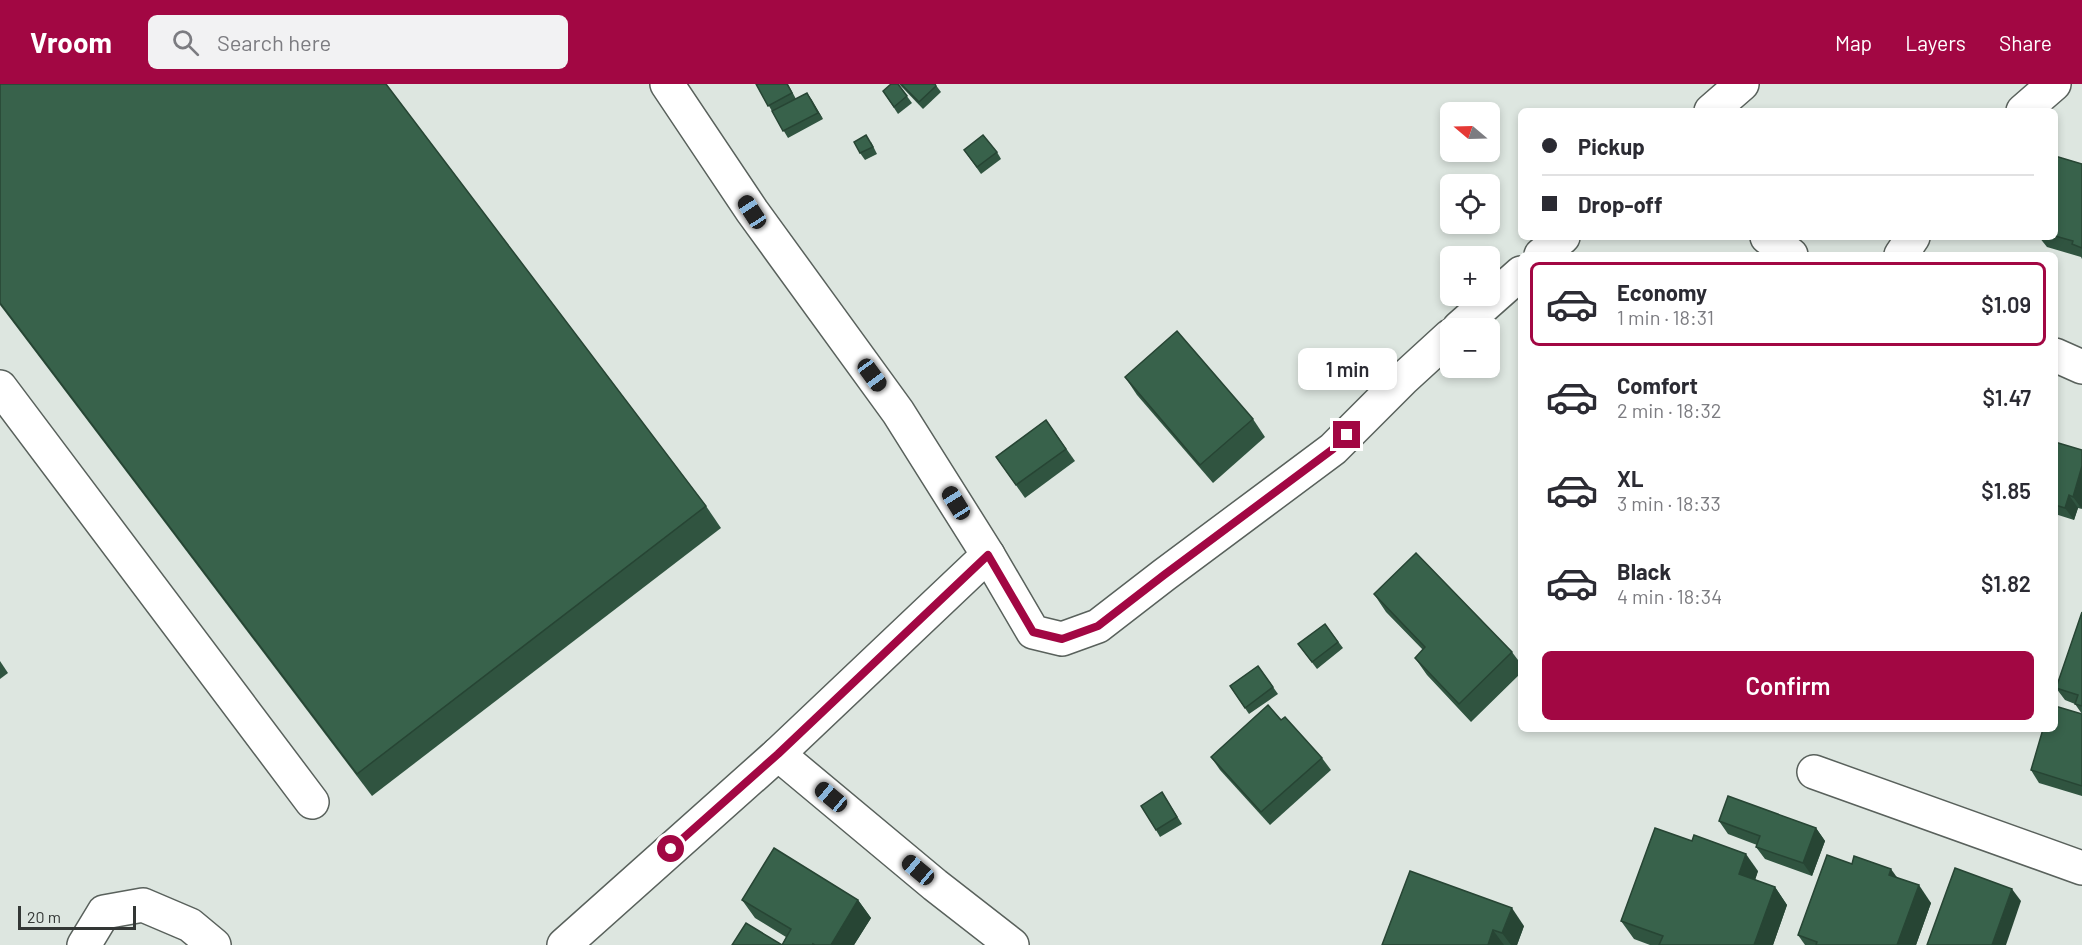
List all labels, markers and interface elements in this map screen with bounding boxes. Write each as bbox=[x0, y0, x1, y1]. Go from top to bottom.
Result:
search box bbox=[148, 15, 568, 69]
text: Vroom bbox=[30, 25, 112, 59]
icon: search bbox=[169, 26, 202, 59]
text: Search here bbox=[217, 29, 331, 55]
text: Map bbox=[1835, 30, 1872, 55]
text: Layers bbox=[1905, 30, 1966, 55]
text: Share bbox=[1999, 30, 2052, 55]
north arrow bbox=[1440, 102, 1500, 162]
map controls bbox=[1440, 102, 1500, 378]
text: Pickup bbox=[1578, 133, 1645, 159]
button: locate bbox=[1440, 174, 1500, 234]
text: Drop-off bbox=[1578, 191, 1662, 217]
car bbox=[735, 192, 769, 232]
button: + bbox=[1440, 246, 1500, 306]
icon: car bbox=[1545, 277, 1599, 331]
text: Economy bbox=[1617, 279, 1707, 305]
text: $1.09 bbox=[1981, 291, 2031, 317]
text: 1 min · 18:31 bbox=[1617, 305, 1714, 329]
button: − bbox=[1440, 318, 1500, 378]
callout: 1 min bbox=[1298, 348, 1396, 390]
car bbox=[854, 355, 890, 395]
text: 1 min bbox=[1326, 357, 1369, 381]
icon: car bbox=[1545, 370, 1599, 424]
text: Comfort bbox=[1617, 372, 1698, 398]
text: $1.47 bbox=[1982, 384, 2031, 410]
text: 2 min · 18:32 bbox=[1617, 398, 1722, 422]
route end bbox=[1333, 421, 1360, 448]
icon: car bbox=[1545, 463, 1599, 517]
text: XL bbox=[1617, 465, 1643, 491]
text: $1.85 bbox=[1981, 477, 2031, 503]
car bbox=[939, 483, 973, 523]
text: 3 min · 18:33 bbox=[1617, 491, 1721, 515]
icon: car bbox=[1545, 556, 1599, 610]
text: Black bbox=[1617, 558, 1671, 584]
text: $1.82 bbox=[1981, 570, 2031, 596]
text: 4 min · 18:34 bbox=[1617, 584, 1722, 608]
button: Confirm bbox=[1542, 651, 2034, 720]
car bbox=[811, 779, 851, 815]
route start bbox=[657, 835, 684, 862]
car bbox=[898, 852, 938, 888]
scale bar bbox=[18, 903, 136, 930]
text: 20 m bbox=[27, 907, 61, 926]

